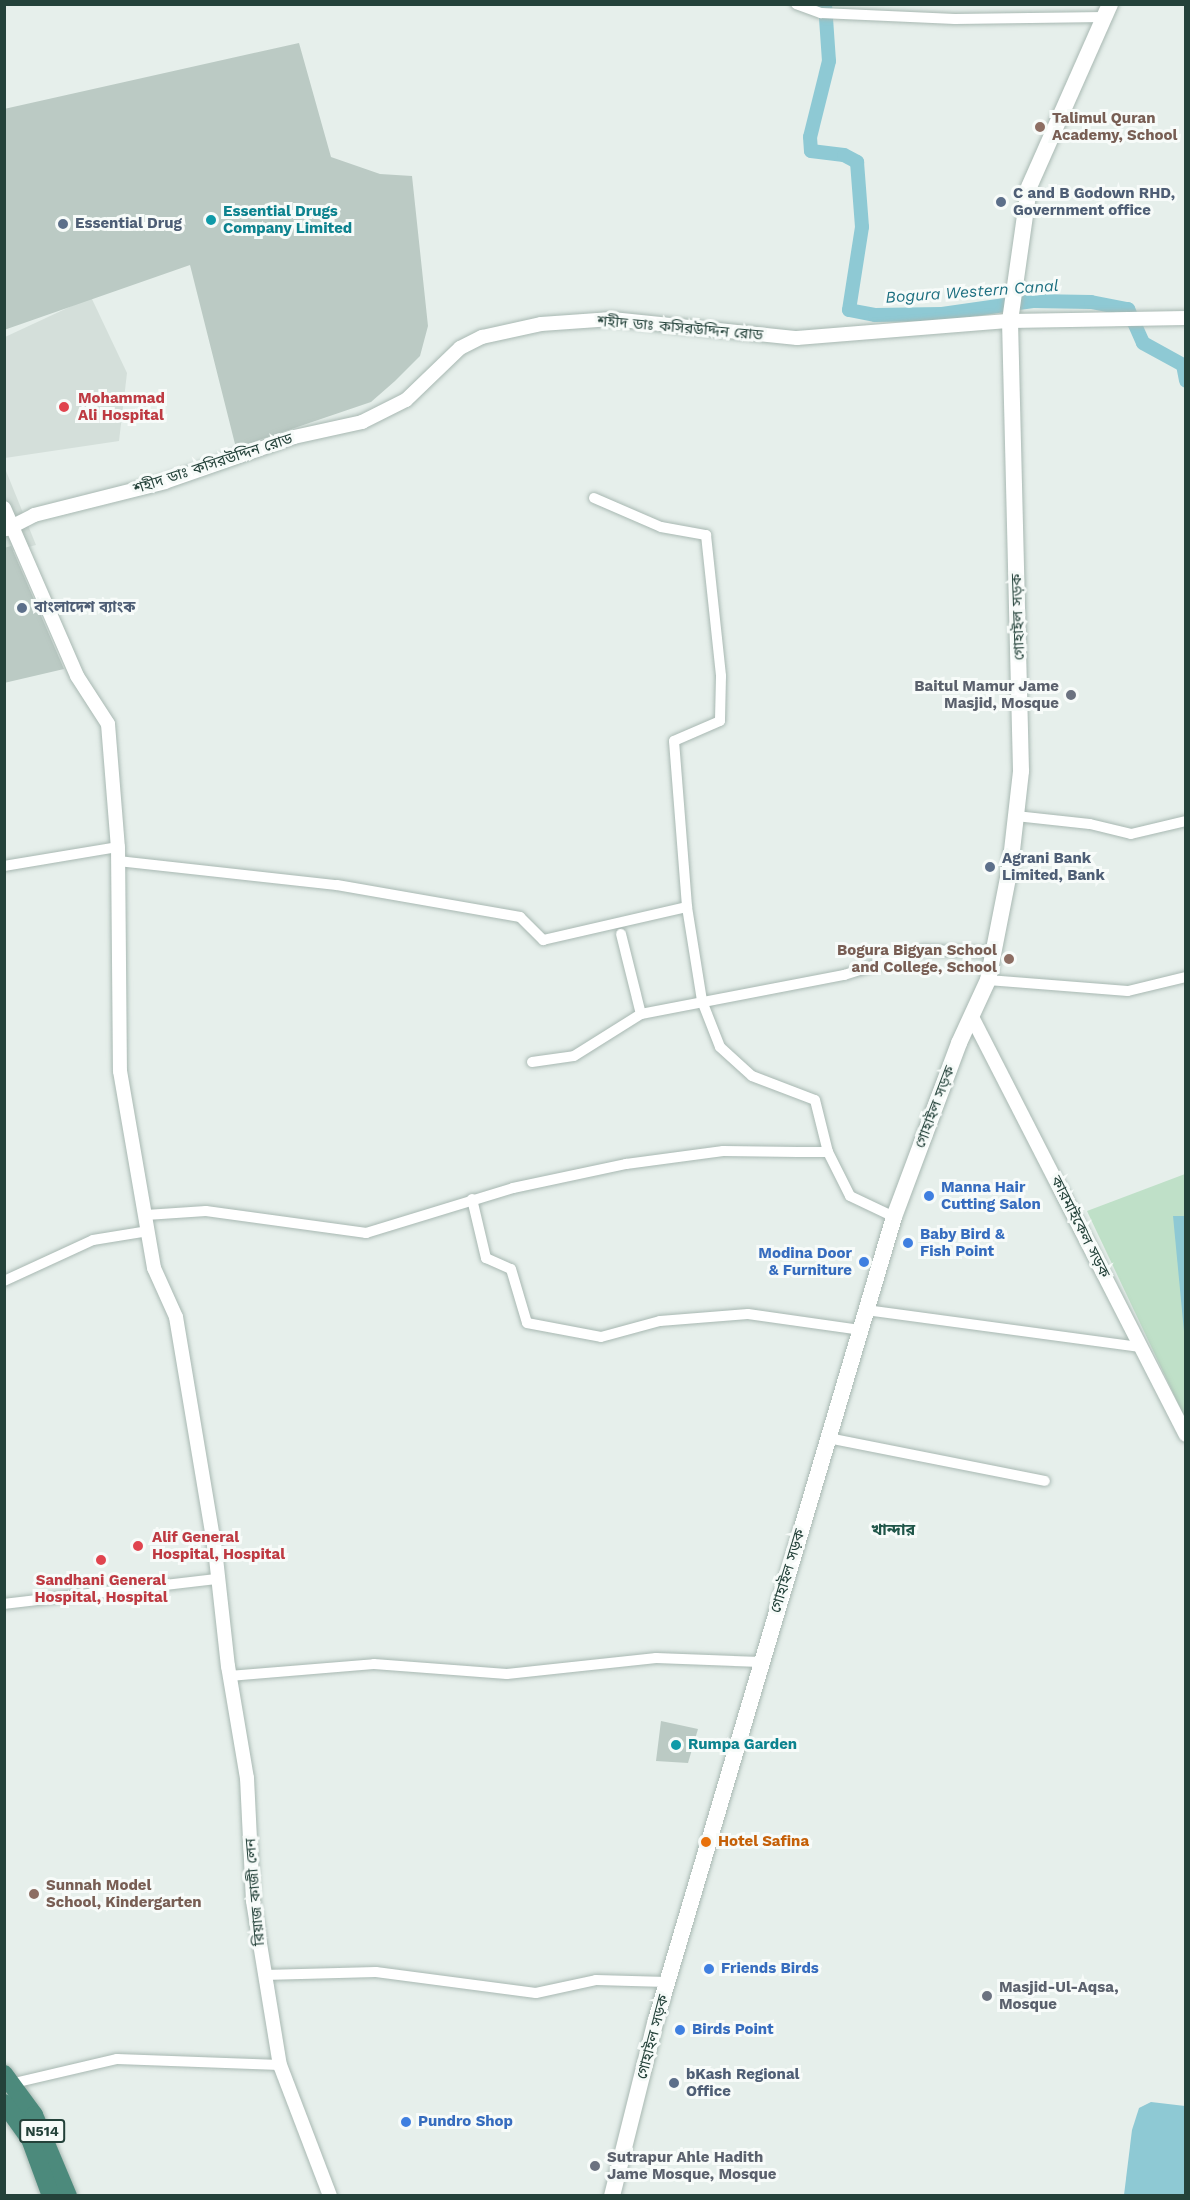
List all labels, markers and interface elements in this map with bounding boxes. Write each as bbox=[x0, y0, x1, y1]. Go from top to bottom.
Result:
place label: Talimul Quran Academy, School bbox=[1052, 109, 1177, 144]
marker: Talimul Quran Academy, School bbox=[1033, 120, 1047, 134]
place label: C and B Godown RHD, Government office bbox=[1013, 184, 1175, 219]
marker: C and B Godown RHD, Government office bbox=[994, 195, 1008, 209]
place label: Essential Drugs Company Limited bbox=[223, 202, 353, 237]
marker: Essential Drugs Company Limited bbox=[204, 213, 218, 227]
place label: Essential Drug bbox=[75, 215, 182, 233]
marker: Essential Drug bbox=[56, 217, 70, 231]
water label: Bogura Western Canal bbox=[885, 276, 1059, 308]
street label: শহীদ ডাঃ কসিরউদ্দিন রোড bbox=[596, 312, 764, 344]
place label: Mohammad Ali Hospital bbox=[78, 389, 165, 424]
marker: Mohammad Ali Hospital bbox=[55, 398, 73, 416]
street label: শহীদ ডাঃ কসিরউদ্দিন রোড bbox=[131, 430, 295, 498]
street label: গোহাইল সড়ক bbox=[1007, 573, 1029, 661]
place label: বাংলাদেশ ব্যাংক bbox=[34, 599, 135, 617]
marker: বাংলাদেশ ব্যাংক bbox=[15, 601, 29, 615]
place label: Baitul Mamur Jame Masjid, Mosque bbox=[914, 677, 1059, 712]
marker: Baitul Mamur Jame Masjid, Mosque bbox=[1064, 688, 1078, 702]
place label: Agrani Bank Limited, Bank bbox=[1002, 849, 1105, 884]
marker: Agrani Bank Limited, Bank bbox=[983, 860, 997, 874]
place label: Bogura Bigyan School and College, School bbox=[837, 941, 997, 976]
marker: Bogura Bigyan School and College, School bbox=[1002, 952, 1016, 966]
street label: গোহাইল সড়ক bbox=[911, 1063, 959, 1151]
street label: কারমাইকেল সড়ক bbox=[1047, 1173, 1113, 1281]
place label: Manna Hair Cutting Salon bbox=[941, 1178, 1041, 1213]
marker: Manna Hair Cutting Salon bbox=[922, 1189, 936, 1203]
place label: Baby Bird & Fish Point bbox=[920, 1225, 1005, 1260]
marker: Baby Bird & Fish Point bbox=[901, 1236, 915, 1250]
place label: Modina Door & Furniture bbox=[758, 1244, 852, 1279]
marker: Modina Door & Furniture bbox=[857, 1255, 871, 1269]
district label: খান্দার bbox=[871, 1520, 915, 1540]
street label: গোহাইল সড়ক bbox=[767, 1527, 809, 1615]
place label: Alif General Hospital, Hospital bbox=[152, 1528, 285, 1563]
marker: Alif General Hospital, Hospital bbox=[129, 1537, 147, 1555]
marker: Sandhani General Hospital, Hospital bbox=[92, 1551, 110, 1569]
place label: Sandhani General Hospital, Hospital bbox=[34, 1571, 168, 1606]
place label: Rumpa Garden bbox=[688, 1736, 797, 1754]
marker: Rumpa Garden bbox=[669, 1738, 683, 1752]
place label: Hotel Safina bbox=[718, 1833, 809, 1851]
marker: Hotel Safina bbox=[699, 1835, 713, 1849]
street label: রিয়াজ কাজী লেন bbox=[241, 1837, 269, 1947]
place label: Sunnah Model School, Kindergarten bbox=[46, 1876, 202, 1911]
marker: Sunnah Model School, Kindergarten bbox=[27, 1887, 41, 1901]
place label: Friends Birds bbox=[721, 1960, 819, 1978]
marker: Friends Birds bbox=[702, 1962, 716, 1976]
place label: Masjid-Ul-Aqsa, Mosque bbox=[999, 1978, 1119, 2013]
marker: Masjid-Ul-Aqsa, Mosque bbox=[980, 1989, 994, 2003]
street label: গোহাইল সড়ক bbox=[633, 1993, 673, 2081]
place label: Birds Point bbox=[692, 2021, 774, 2039]
marker: Birds Point bbox=[673, 2023, 687, 2037]
place label: bKash Regional Office bbox=[686, 2065, 799, 2100]
marker: bKash Regional Office bbox=[667, 2076, 681, 2090]
place label: Pundro Shop bbox=[418, 2113, 513, 2131]
marker: Pundro Shop bbox=[399, 2115, 413, 2129]
road number: N514 bbox=[18, 2120, 66, 2142]
place label: Sutrapur Ahle Hadith Jame Mosque, Mosque bbox=[607, 2148, 776, 2183]
marker: Sutrapur Ahle Hadith Jame Mosque, Mosque bbox=[588, 2159, 602, 2173]

